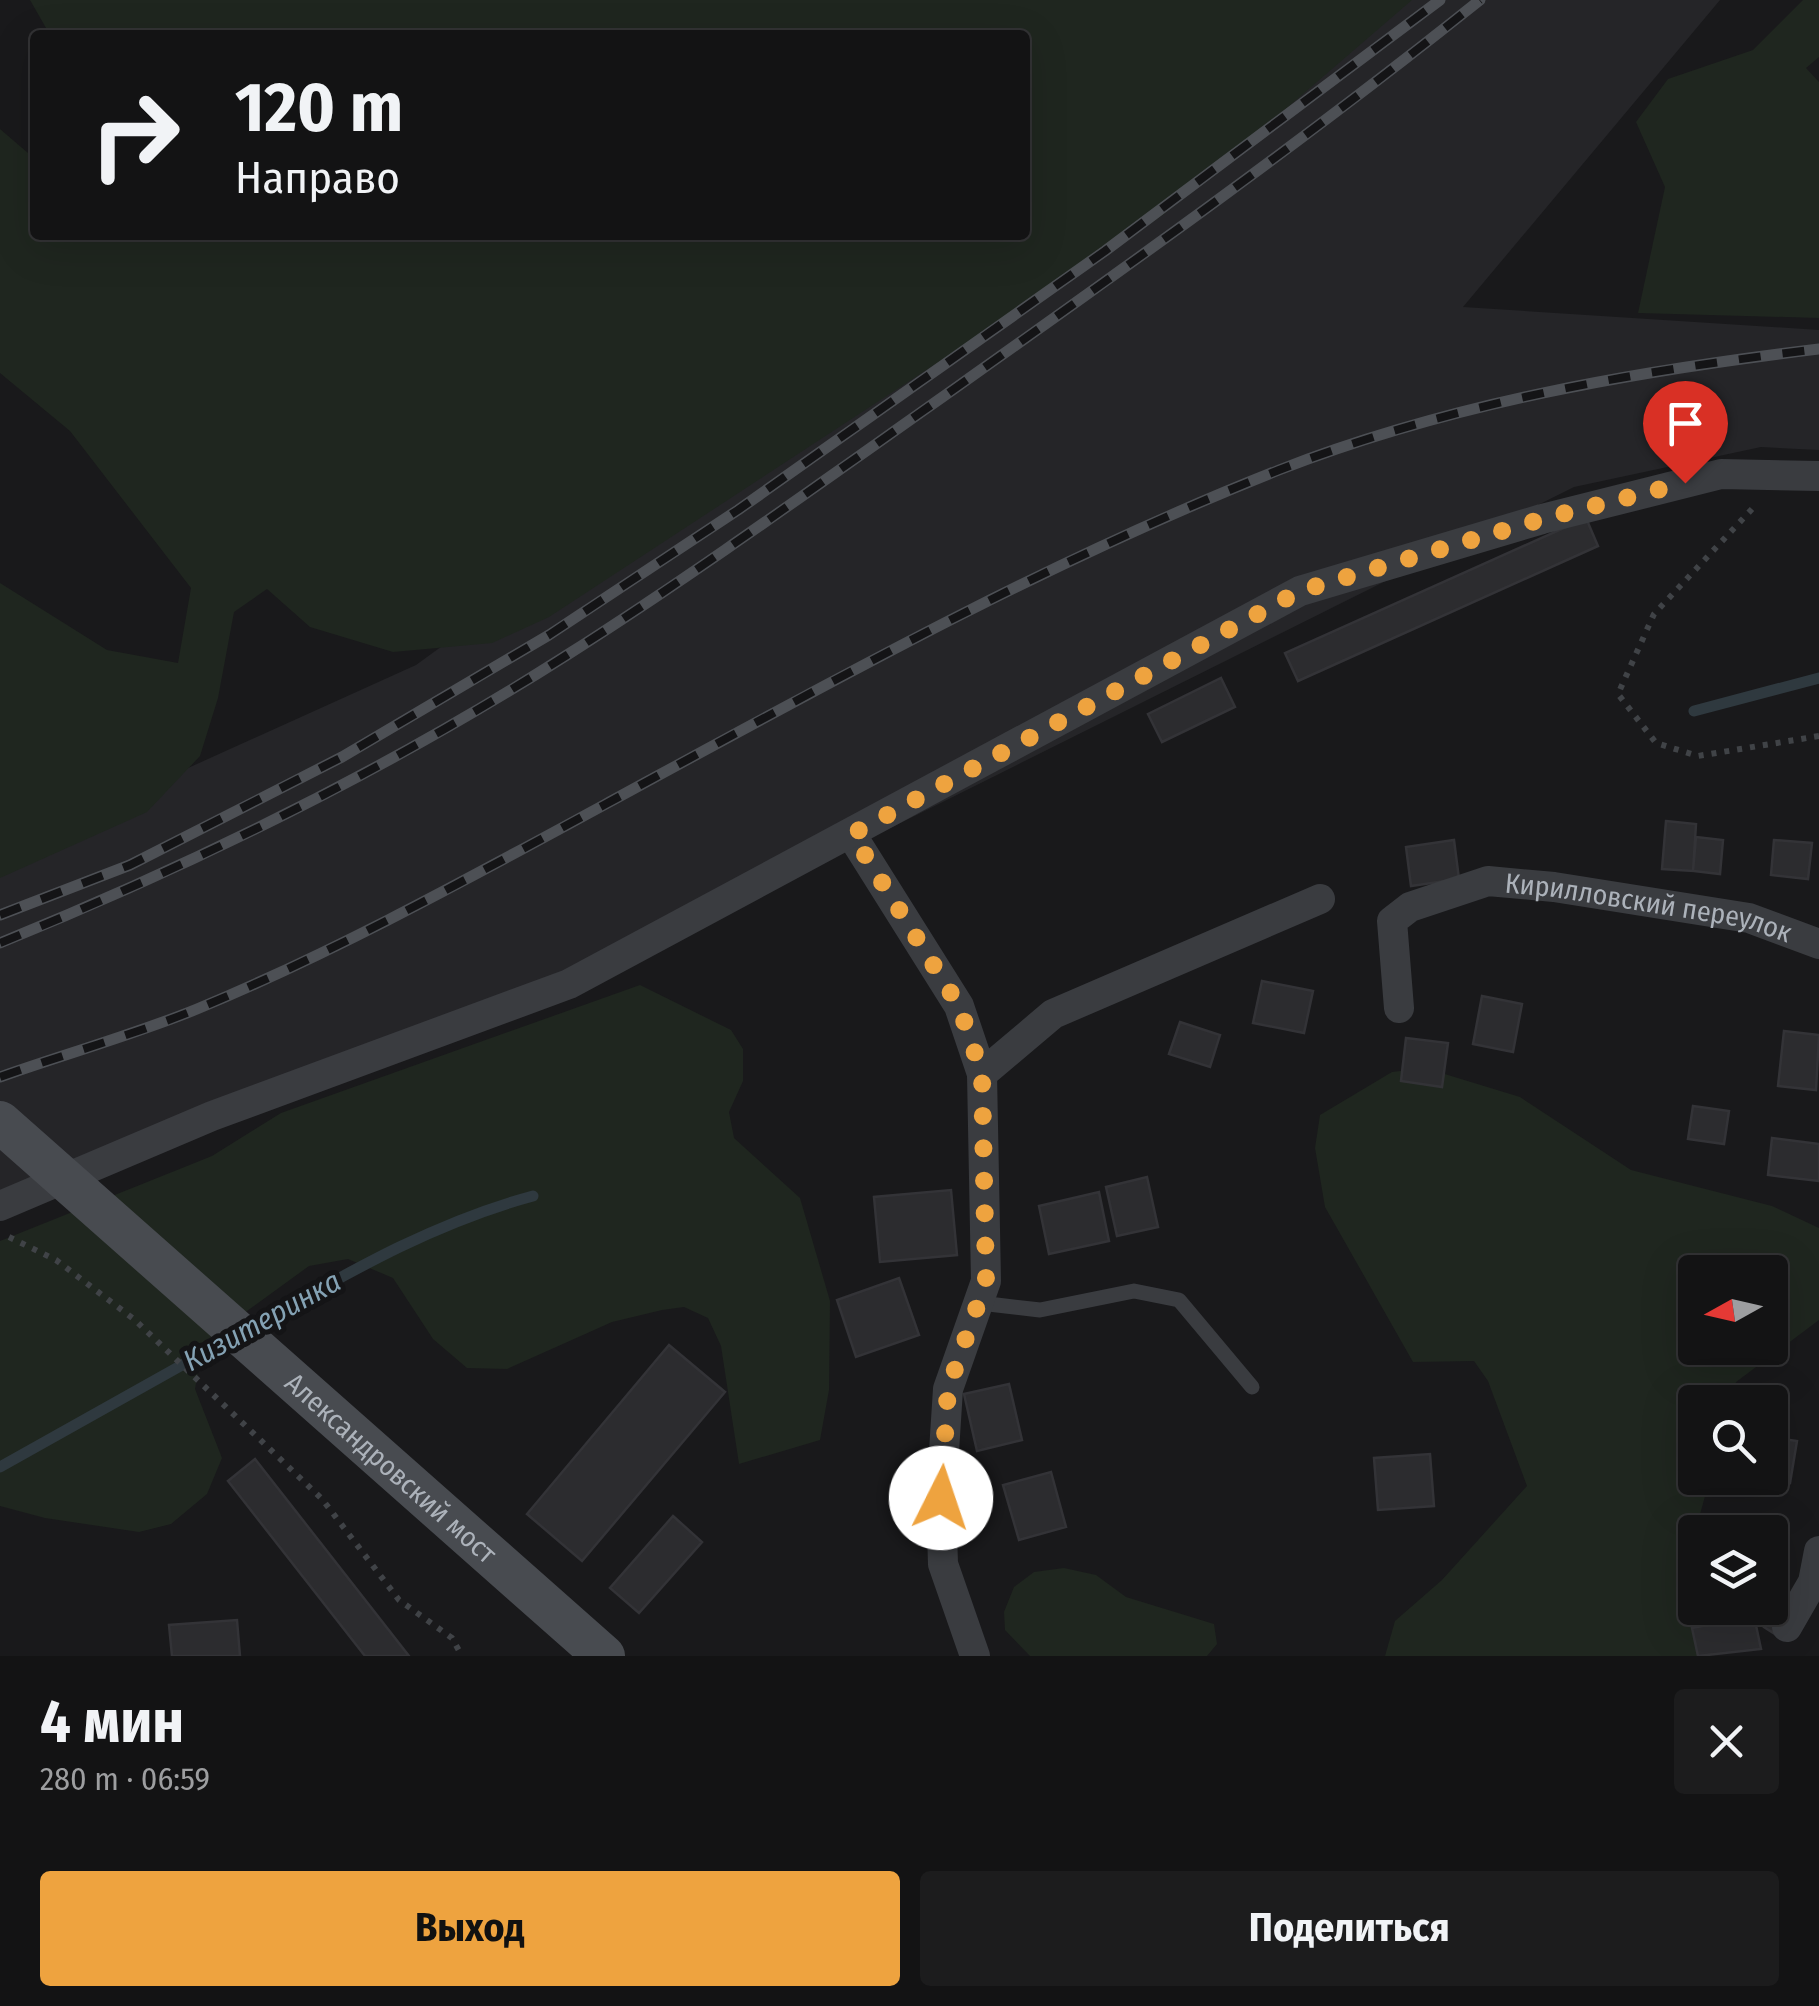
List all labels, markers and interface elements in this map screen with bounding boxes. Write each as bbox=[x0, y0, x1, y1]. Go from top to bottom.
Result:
text: 120 m bbox=[235, 66, 403, 150]
icon: right bbox=[70, 70, 200, 200]
text: Направо bbox=[235, 151, 400, 205]
pin bbox=[1643, 381, 1728, 484]
icon: arrive bbox=[1658, 396, 1713, 451]
street label: Кирилловский переулок bbox=[1504, 867, 1796, 949]
north arrow bbox=[1678, 1255, 1788, 1365]
map controls bbox=[1678, 1255, 1788, 1625]
water label: Кизитеринка bbox=[177, 1263, 347, 1379]
street label: Александровский мост bbox=[278, 1366, 504, 1571]
button: search bbox=[1678, 1385, 1788, 1495]
position arrow bbox=[889, 1446, 993, 1550]
button: layers bbox=[1678, 1515, 1788, 1625]
text: 4 мин bbox=[40, 1686, 184, 1758]
button: close bbox=[1674, 1689, 1779, 1794]
text: 280 m · 06:59 bbox=[40, 1760, 210, 1798]
button: Выход bbox=[40, 1871, 900, 1986]
button: Поделиться bbox=[920, 1871, 1779, 1986]

